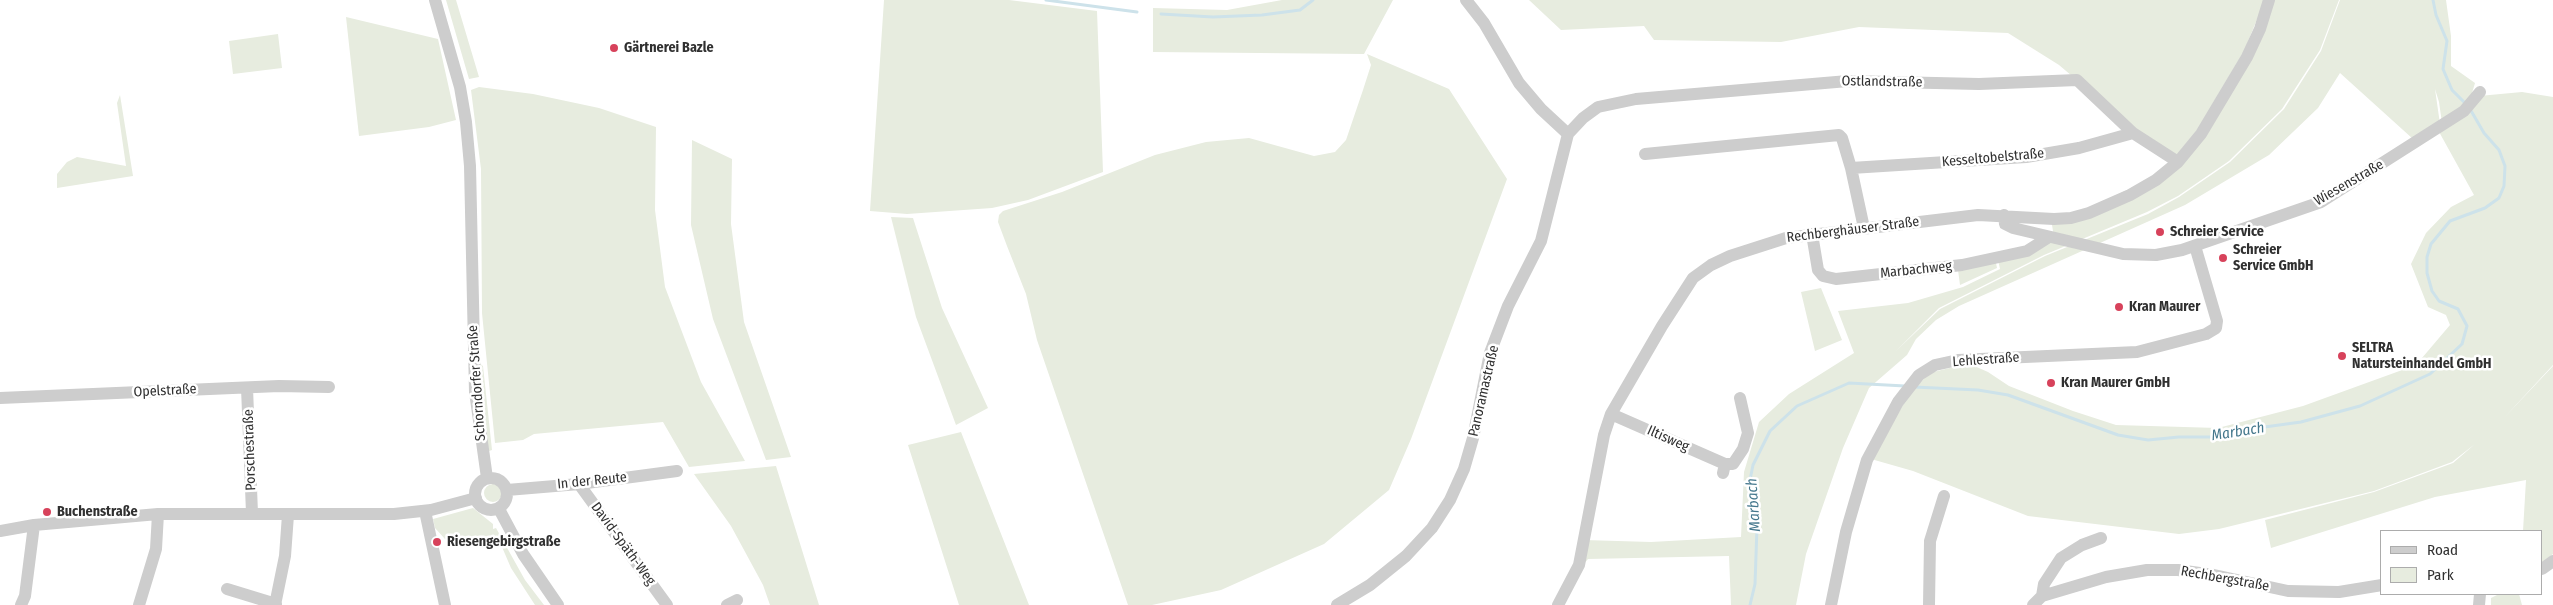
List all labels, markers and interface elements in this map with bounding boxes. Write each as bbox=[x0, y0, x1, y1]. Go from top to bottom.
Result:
place label: Gärtnerei Bazle bbox=[624, 40, 714, 56]
marker: Gärtnerei Bazle bbox=[608, 42, 620, 54]
street label: Ostlandstraße bbox=[1841, 73, 1923, 91]
street label: Kesseltobelstraße bbox=[1941, 145, 2045, 171]
street label: Wiesenstraße bbox=[2311, 156, 2387, 210]
street label: Rechberghäuser Straße bbox=[1786, 214, 1920, 246]
place label: Schreier Service bbox=[2170, 224, 2264, 240]
marker: Schreier Service bbox=[2154, 226, 2166, 238]
place label: Schreier Service GmbH bbox=[2233, 242, 2313, 274]
marker: Schreier Service GmbH bbox=[2217, 252, 2229, 264]
street label: Marbachweg bbox=[1879, 258, 1953, 282]
place label: Kran Maurer bbox=[2129, 299, 2200, 315]
marker: Kran Maurer bbox=[2113, 301, 2125, 313]
street label: Schorndorfer Straße bbox=[465, 324, 489, 442]
place label: SELTRA Natursteinhandel GmbH bbox=[2352, 340, 2491, 372]
street label: Panoramastraße bbox=[1465, 344, 1503, 438]
street label: Lehlestraße bbox=[1952, 349, 2020, 371]
marker: SELTRA Natursteinhandel GmbH bbox=[2336, 350, 2348, 362]
place label: Kran Maurer GmbH bbox=[2061, 375, 2170, 391]
marker: Kran Maurer GmbH bbox=[2045, 377, 2057, 389]
street label: Opelstraße bbox=[133, 381, 197, 401]
street label: Porschestraße bbox=[240, 409, 260, 491]
water label: Marbach bbox=[2210, 419, 2266, 445]
street label: Iltisweg bbox=[1644, 422, 1692, 456]
street label: In der Reute bbox=[556, 469, 628, 493]
water label: Marbach bbox=[1743, 478, 1765, 532]
street label: David-Späth-Weg bbox=[587, 499, 659, 589]
place label: Buchenstraße bbox=[57, 504, 138, 520]
marker: Buchenstraße bbox=[41, 506, 53, 518]
legend bbox=[2380, 530, 2543, 595]
place label: Riesengebirgstraße bbox=[447, 534, 561, 550]
marker: Riesengebirgstraße bbox=[431, 536, 443, 548]
text: Road bbox=[2427, 541, 2458, 559]
street label: Rechbergstraße bbox=[2179, 563, 2271, 595]
text: Park bbox=[2427, 566, 2454, 584]

